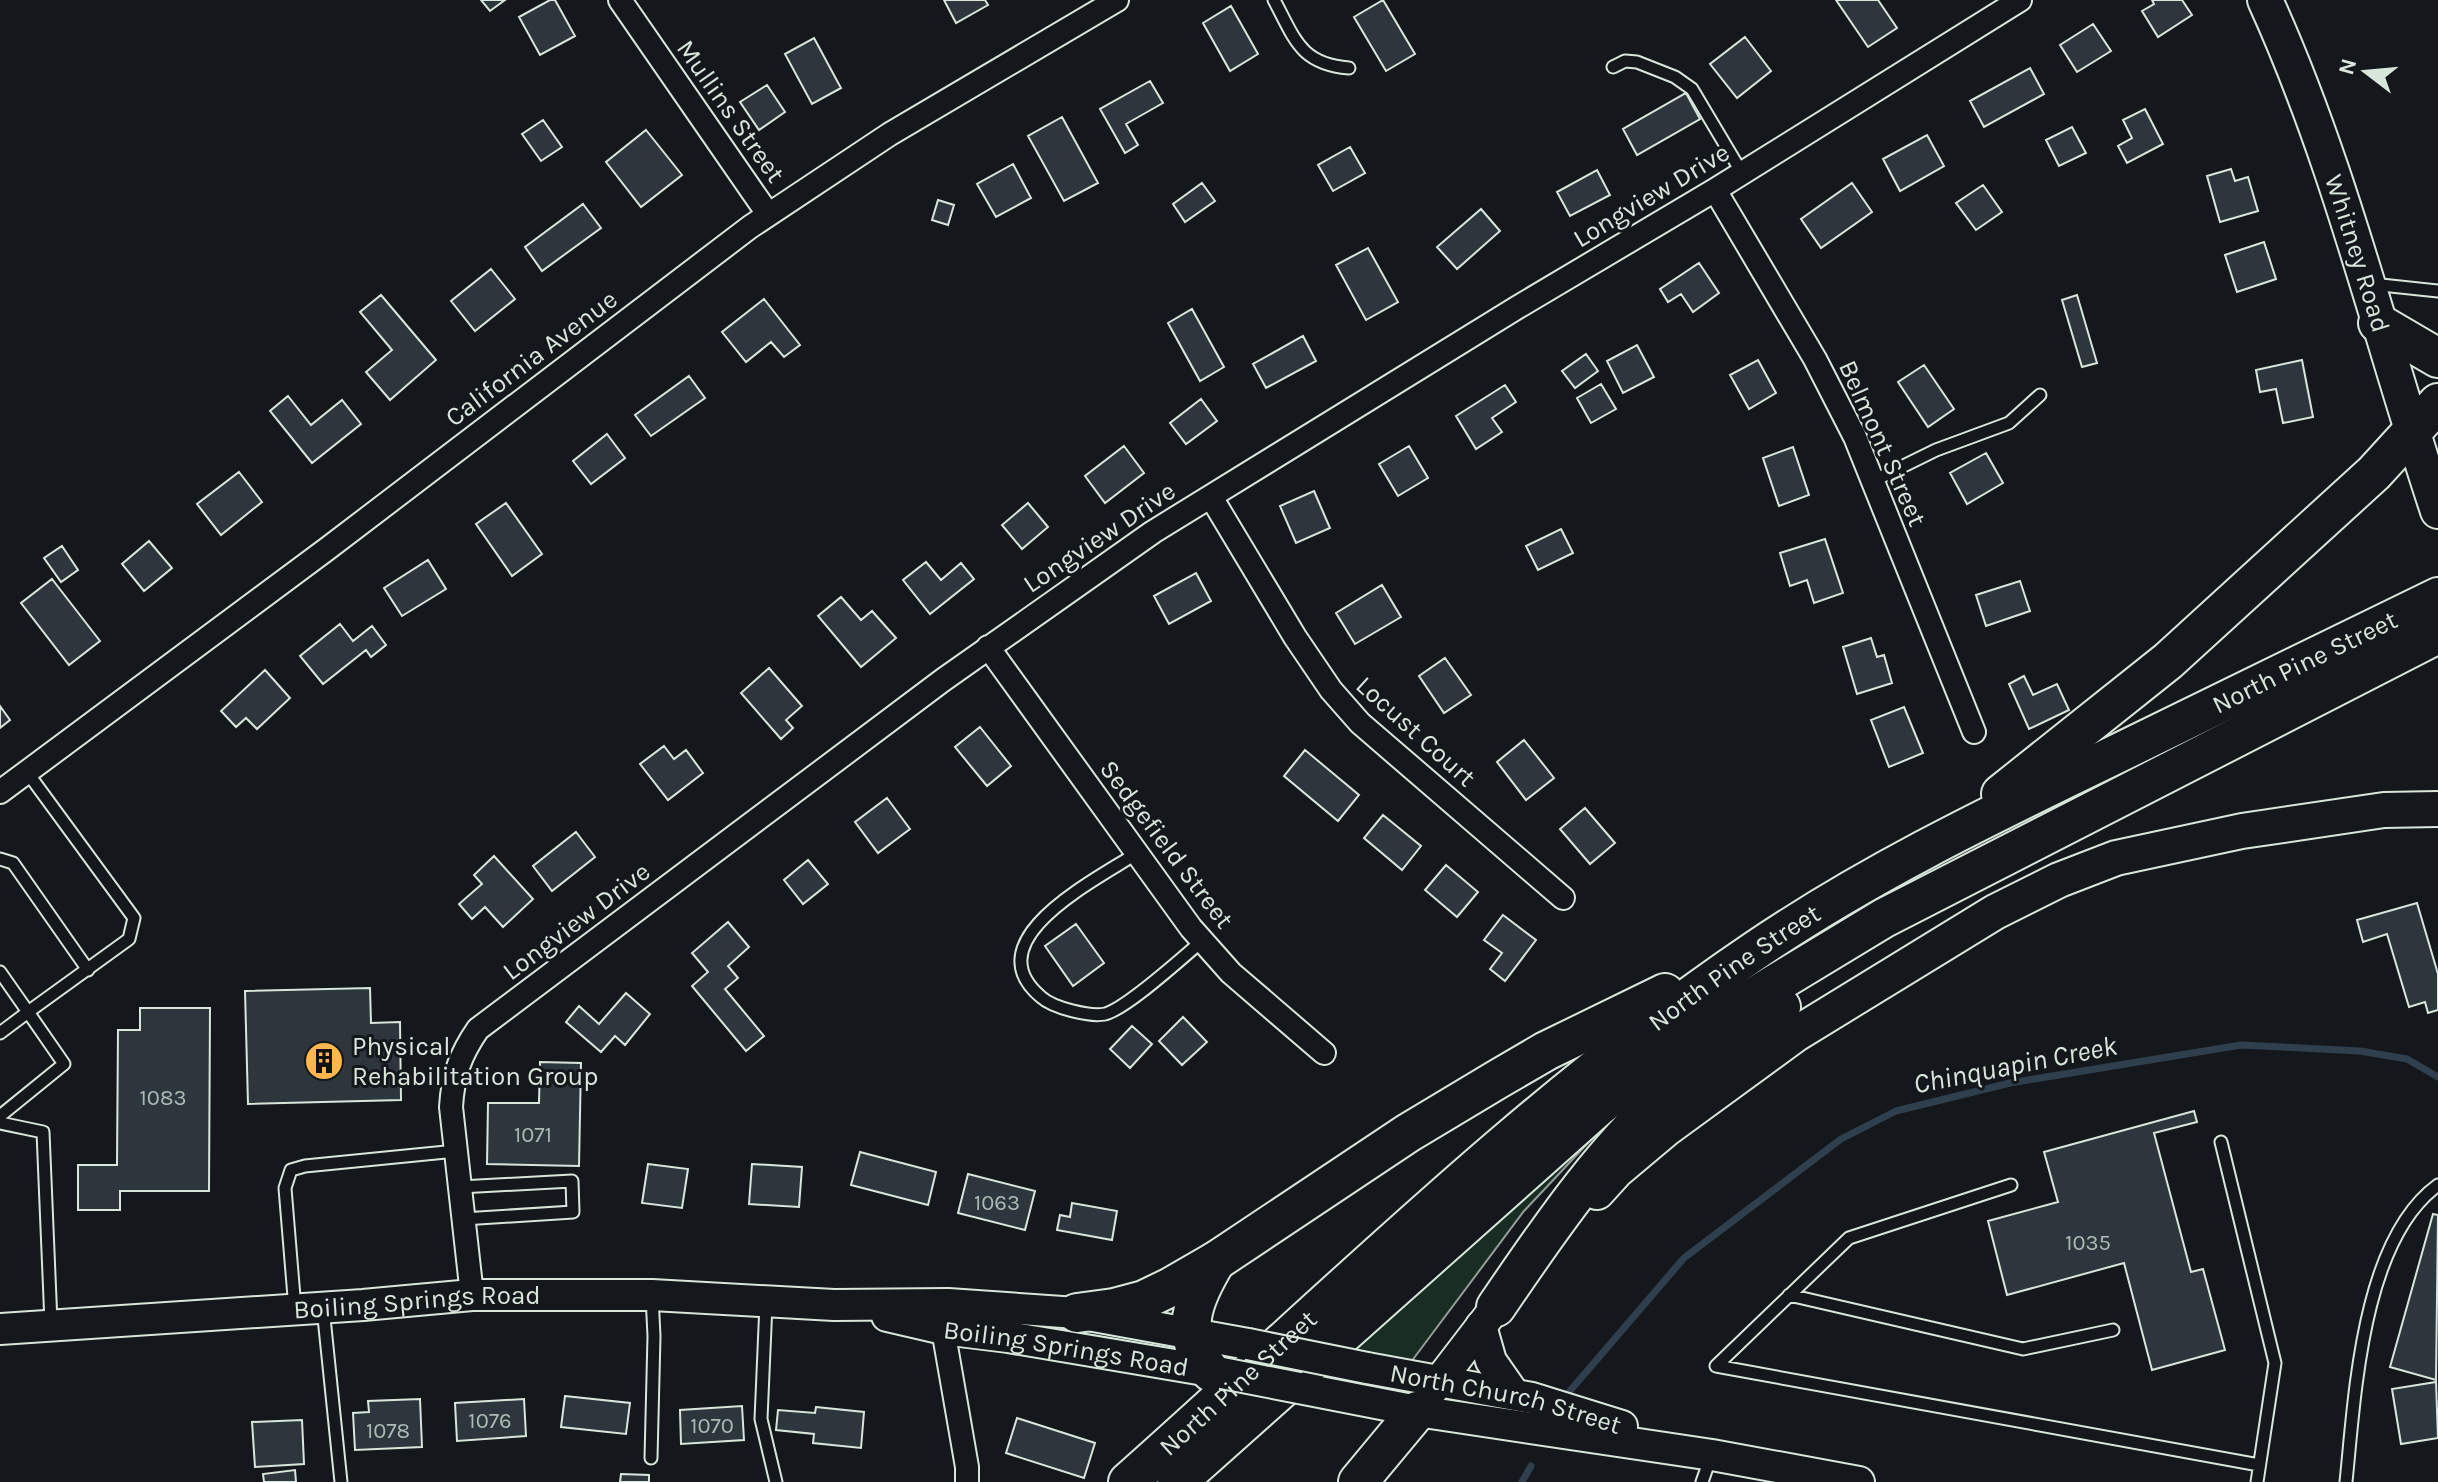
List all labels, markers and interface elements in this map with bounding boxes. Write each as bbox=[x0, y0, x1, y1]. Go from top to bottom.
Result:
north arrow bbox=[2326, 32, 2406, 112]
street label: Mullins Street bbox=[670, 34, 791, 189]
text: N bbox=[2333, 56, 2362, 78]
street label: Longview Drive bbox=[1568, 137, 1735, 254]
street label: Whitney Road bbox=[2318, 171, 2396, 336]
street label: California Avenue bbox=[439, 284, 623, 433]
street label: Belmont Street bbox=[1832, 355, 1933, 531]
street label: Longview Drive bbox=[1017, 475, 1181, 600]
street label: North Pine Street bbox=[2207, 604, 2403, 721]
street label: Locust Court bbox=[1349, 670, 1482, 793]
street label: Sedgefield Street bbox=[1093, 754, 1240, 935]
street label: Longview Drive bbox=[496, 856, 656, 987]
street label: North Pine Street bbox=[1642, 898, 1826, 1038]
water label: Chinquapin Creek bbox=[1911, 1028, 2120, 1100]
place label: Physical Rehabilitation Group bbox=[352, 1031, 598, 1092]
building icon: Physical Rehabilitation Group bbox=[303, 1040, 345, 1082]
house number: 1083 bbox=[140, 1085, 186, 1111]
house number: 1071 bbox=[514, 1122, 552, 1148]
house number: 1063 bbox=[974, 1190, 1020, 1216]
house number: 1035 bbox=[2065, 1230, 2111, 1256]
street label: Boiling Springs Road bbox=[292, 1280, 541, 1326]
street label: North Pine Street bbox=[1153, 1303, 1323, 1463]
street label: Boiling Springs Road bbox=[942, 1314, 1191, 1383]
street label: North Church Street bbox=[1387, 1357, 1625, 1441]
house number: 1076 bbox=[468, 1408, 512, 1434]
house number: 1070 bbox=[690, 1413, 734, 1439]
house number: 1078 bbox=[366, 1418, 410, 1444]

